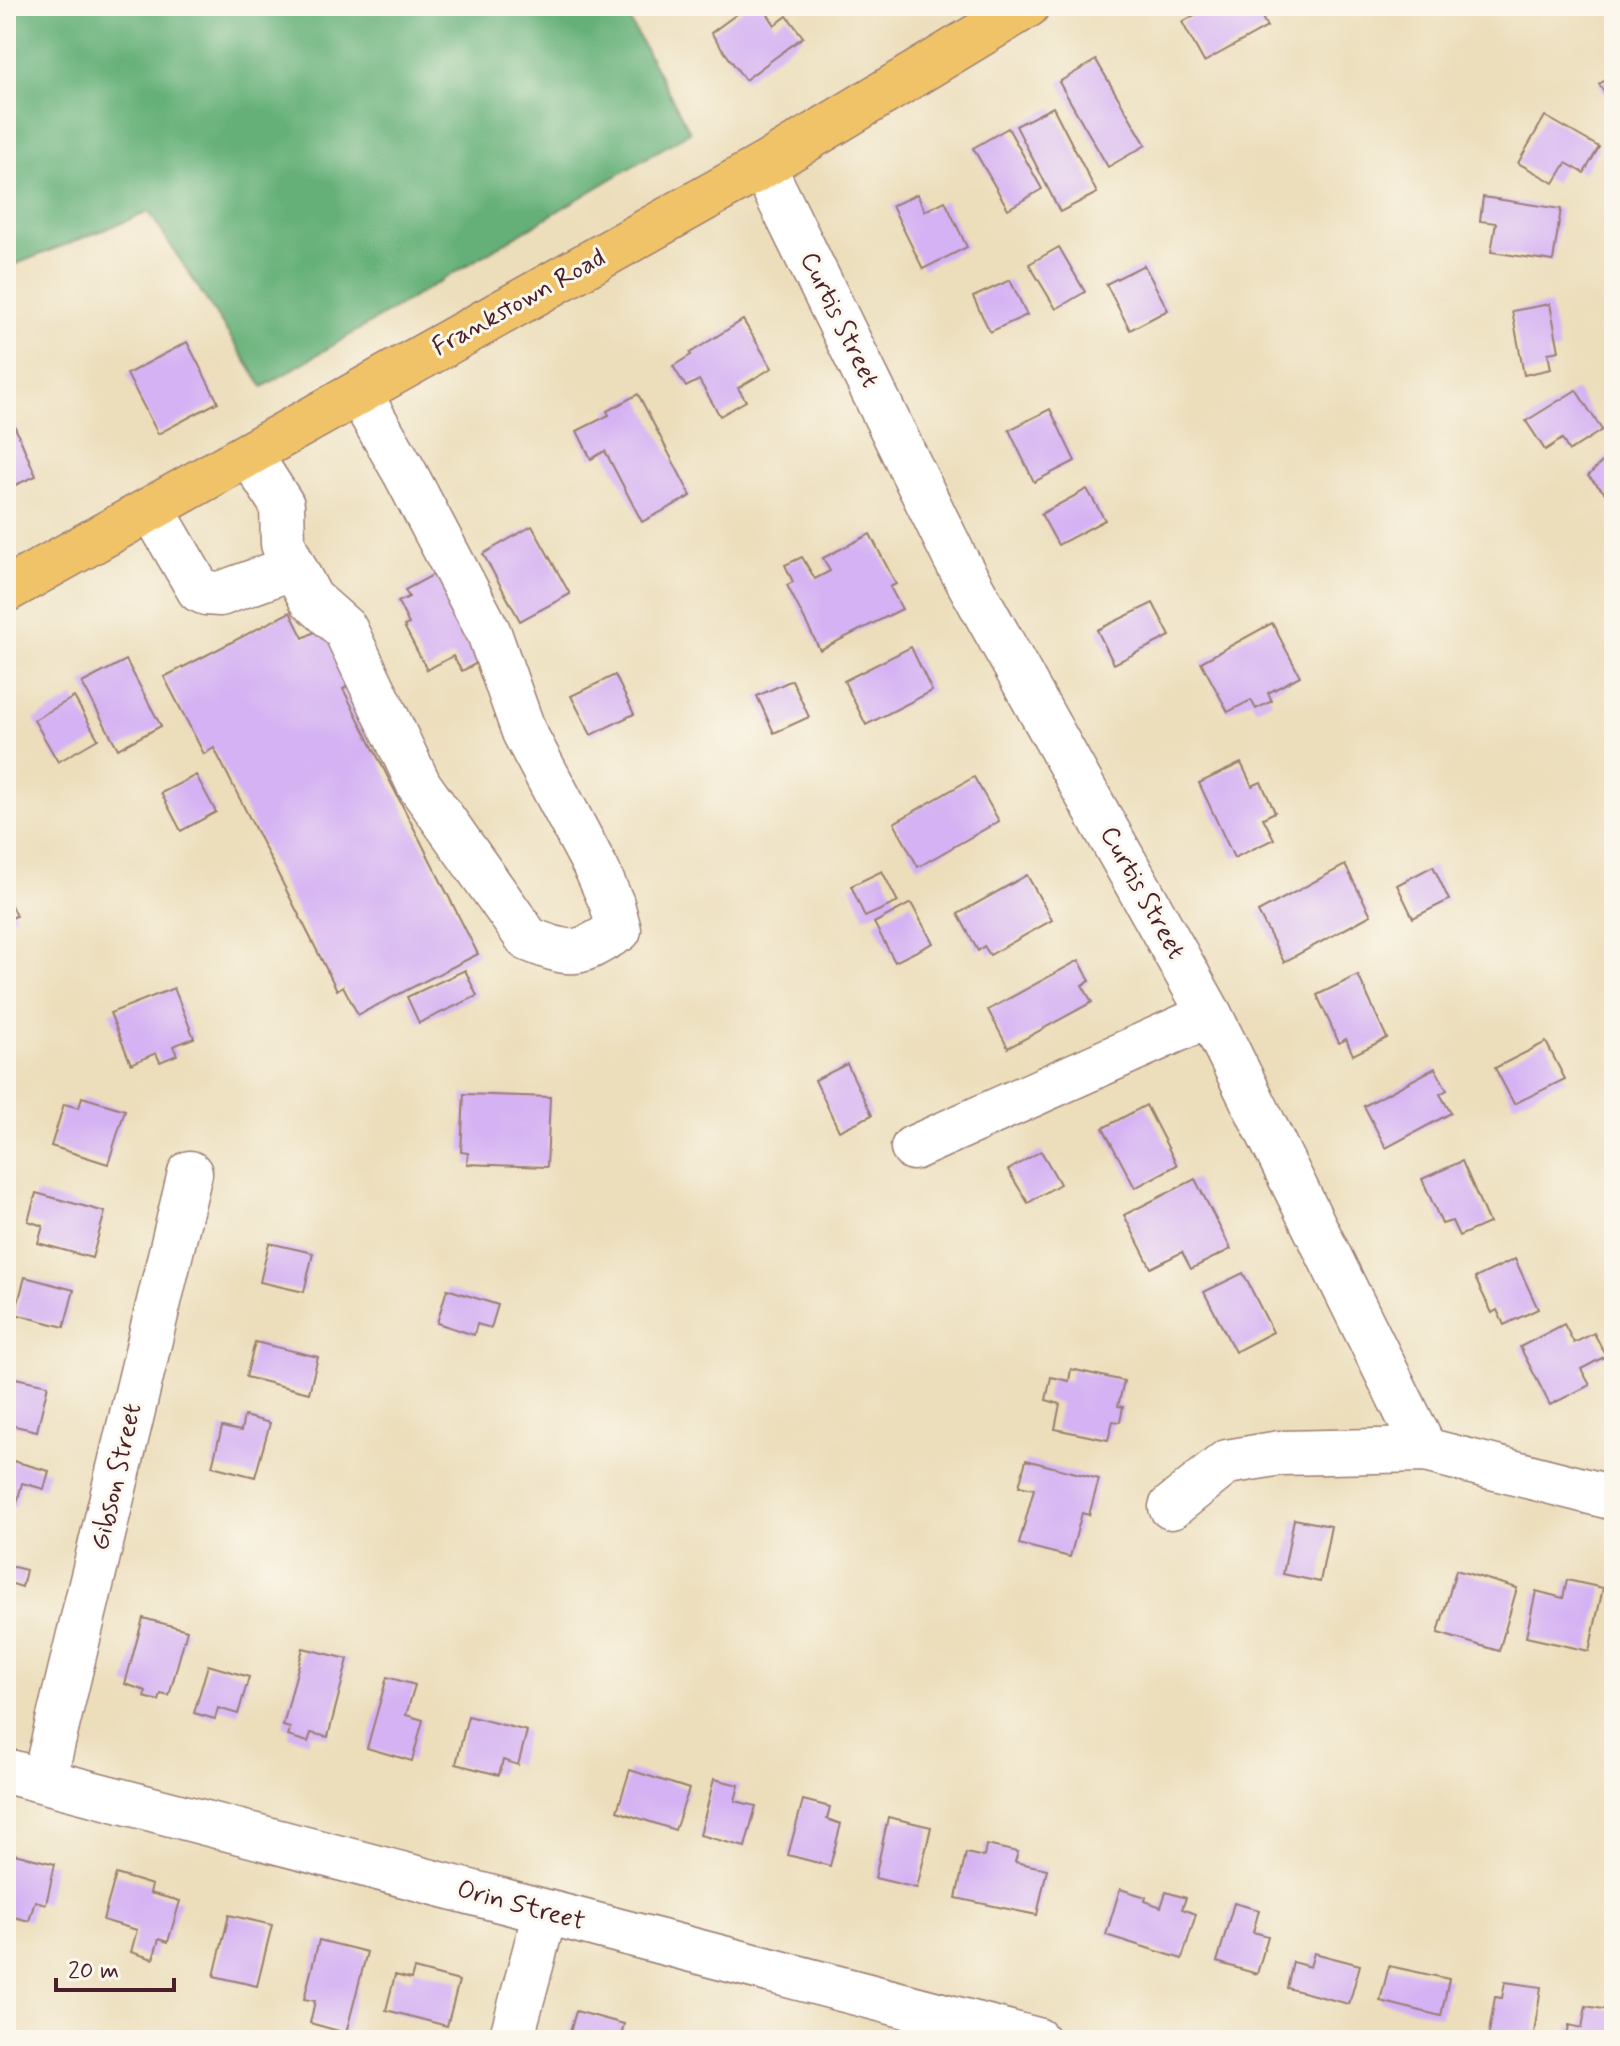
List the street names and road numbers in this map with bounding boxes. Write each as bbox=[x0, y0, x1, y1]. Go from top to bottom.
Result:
street label: Frankstown Road bbox=[426, 241, 612, 365]
street label: Curtis Street bbox=[792, 246, 886, 394]
street label: Curtis Street bbox=[1092, 820, 1192, 966]
street label: Gibson Street bbox=[84, 1400, 150, 1554]
street label: Orin Street bbox=[453, 1873, 589, 1939]

